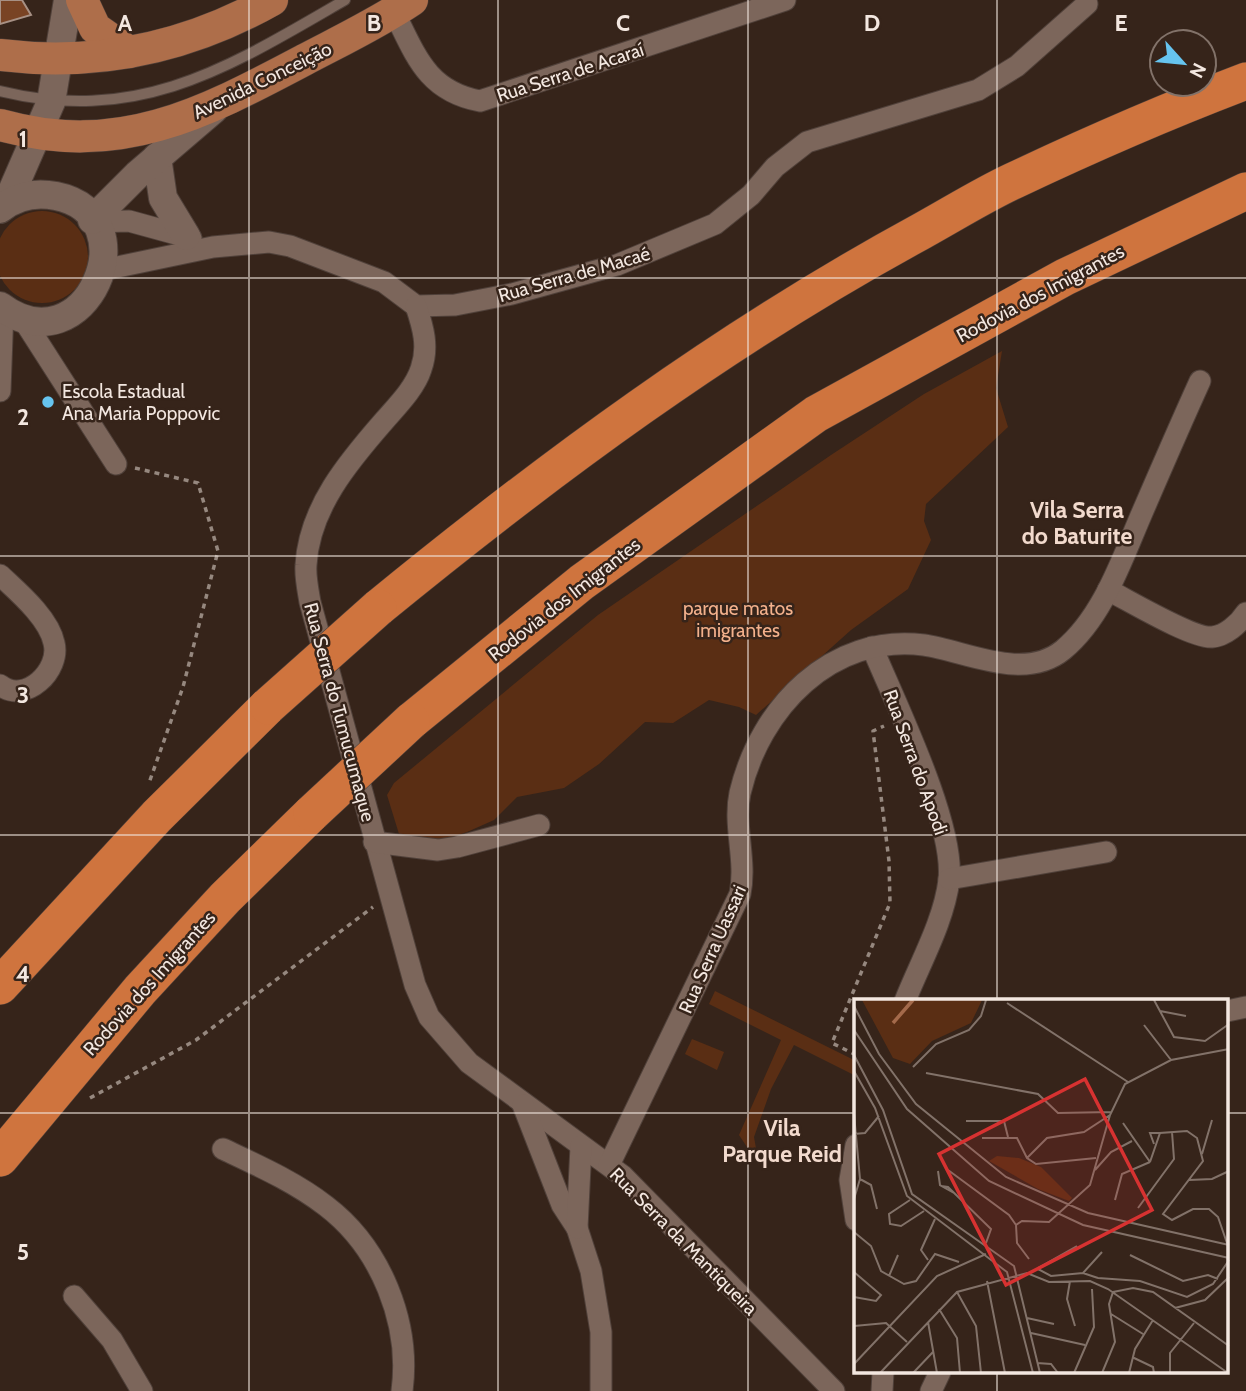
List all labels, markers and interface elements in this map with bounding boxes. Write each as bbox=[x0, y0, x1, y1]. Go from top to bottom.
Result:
text: A bbox=[118, 9, 133, 37]
text: B bbox=[367, 9, 381, 37]
text: C bbox=[616, 9, 630, 37]
text: D bbox=[864, 9, 880, 37]
text: E bbox=[1114, 9, 1128, 37]
north arrow bbox=[1148, 28, 1218, 98]
street label: Avenida Conceição bbox=[189, 37, 335, 124]
street label: Rua Serra de Acaraí bbox=[494, 38, 647, 107]
text: N bbox=[1184, 59, 1211, 82]
text: 1 bbox=[19, 125, 27, 153]
street label: Rodovia dos Imigrantes bbox=[953, 239, 1128, 347]
street label: Rua Serra de Macaé bbox=[495, 242, 653, 307]
place label: Escola Estadual Ana Maria Poppovic bbox=[62, 380, 220, 425]
marker: Escola Estadual Ana Maria Poppovic bbox=[40, 394, 56, 410]
text: 2 bbox=[17, 403, 29, 431]
district label: Vila Serra do Baturite bbox=[1022, 496, 1132, 550]
street label: Rodovia dos Imigrantes bbox=[484, 533, 645, 666]
park label: parque matos imigrantes bbox=[683, 597, 793, 642]
street label: Rua Serra do Tumucumaque bbox=[299, 600, 380, 824]
text: 3 bbox=[17, 681, 29, 709]
street label: Rua Serra do Apodi bbox=[879, 686, 953, 838]
street label: Rua Serra Uassari bbox=[674, 881, 751, 1017]
street label: Rodovia dos Imigrantes bbox=[78, 906, 220, 1060]
text: 4 bbox=[16, 960, 30, 988]
inset map bbox=[854, 999, 1228, 1374]
district label: Vila Parque Reid bbox=[722, 1114, 842, 1168]
street label: Rua Serra da Mantiqueira bbox=[605, 1163, 762, 1320]
text: 5 bbox=[17, 1238, 29, 1266]

